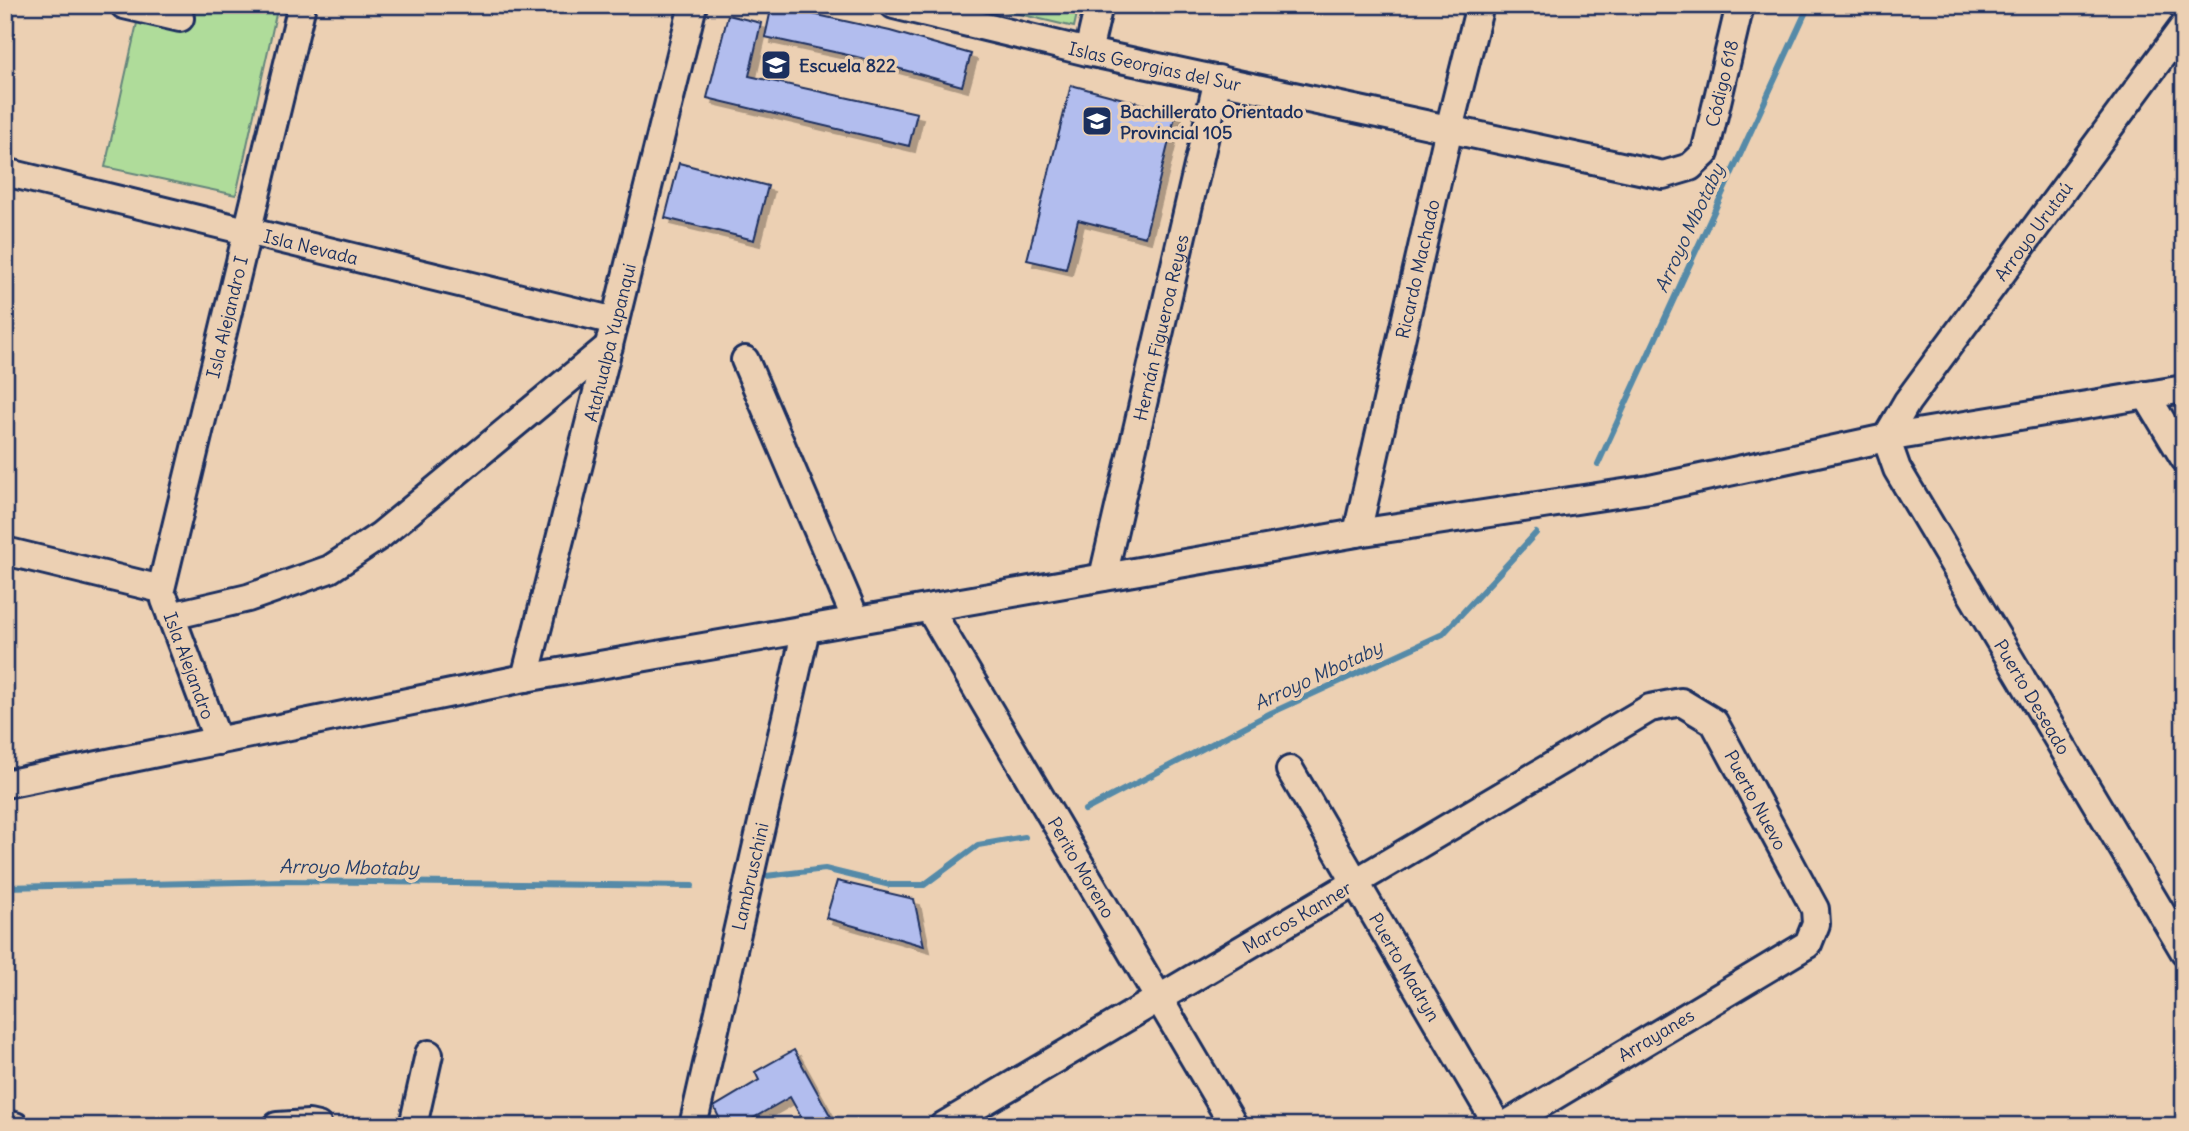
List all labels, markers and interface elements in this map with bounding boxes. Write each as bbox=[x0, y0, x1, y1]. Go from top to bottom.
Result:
street label: Islas Georgias del Sur bbox=[1066, 36, 1244, 96]
street label: Código 618 bbox=[1700, 37, 1743, 129]
school or university icon: Escuela 822 bbox=[759, 48, 793, 82]
place label: Escuela 822 bbox=[799, 54, 896, 77]
place label: Bachillerato Orientado Provincial 105 bbox=[1120, 100, 1303, 144]
school or university icon: Bachillerato Orientado Provincial 105 bbox=[1080, 104, 1114, 138]
water label: Arroyo Mbotaby bbox=[1649, 159, 1730, 296]
street label: Arroyo Urutaú bbox=[1989, 177, 2077, 285]
street label: Ricardo Machado bbox=[1390, 197, 1444, 341]
street label: Isla Nevada bbox=[261, 224, 361, 269]
street label: Hernán Figueroa Reyes bbox=[1128, 232, 1193, 423]
street label: Isla Alejandro I bbox=[201, 253, 253, 380]
street label: Atahualpa Yupanqui bbox=[579, 261, 640, 424]
street label: Isla Alejandro bbox=[159, 609, 220, 722]
water label: Arroyo Mbotaby bbox=[1250, 634, 1387, 715]
street label: Puerto Deseado bbox=[1989, 635, 2076, 759]
street label: Puerto Nuevo bbox=[1720, 746, 1792, 854]
street label: Perito Moreno bbox=[1043, 813, 1120, 922]
street label: Lambruschini bbox=[726, 820, 773, 932]
water label: Arroyo Mbotaby bbox=[279, 854, 420, 880]
street label: Marcos Kanner bbox=[1238, 875, 1356, 958]
street label: Puerto Madryn bbox=[1364, 908, 1446, 1025]
street label: Arrayanes bbox=[1614, 1003, 1698, 1067]

